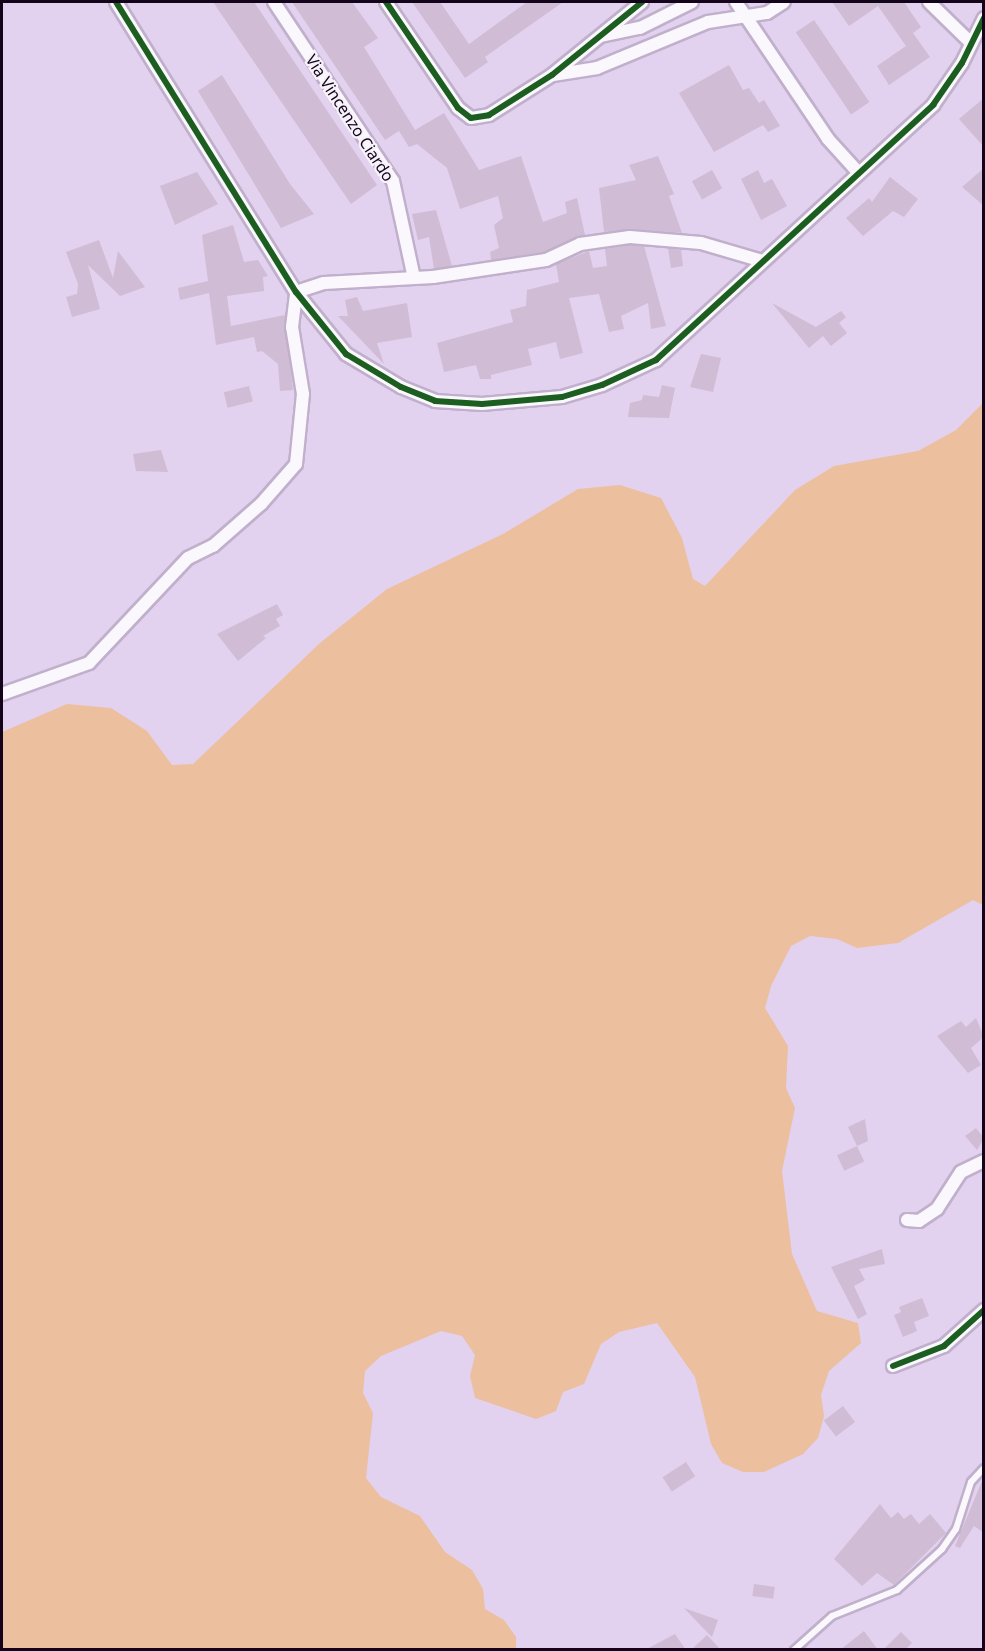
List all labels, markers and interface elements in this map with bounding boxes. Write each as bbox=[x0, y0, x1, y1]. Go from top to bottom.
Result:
street label: Via Vincenzo Ciardo bbox=[302, 51, 398, 185]

